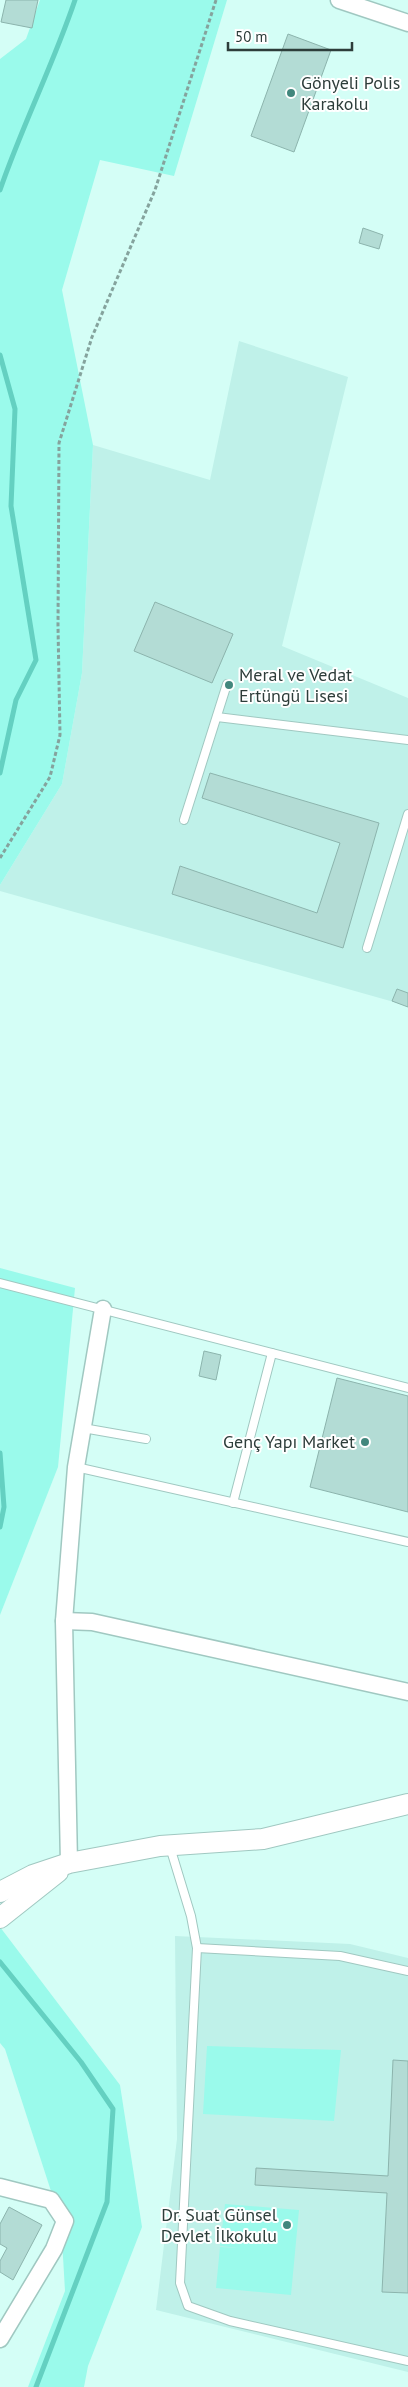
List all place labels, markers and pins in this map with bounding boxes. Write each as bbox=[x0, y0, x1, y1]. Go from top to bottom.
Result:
place label: Gönyeli Polis Karakolu bbox=[301, 71, 400, 115]
marker: Gönyeli Polis Karakolu bbox=[285, 87, 297, 99]
place label: Meral ve Vedat Ertüngü Lisesi bbox=[239, 663, 352, 707]
marker: Meral ve Vedat Ertüngü Lisesi bbox=[223, 679, 235, 691]
place label: Genç Yapı Market bbox=[223, 1430, 355, 1453]
marker: Genç Yapı Market bbox=[359, 1436, 371, 1448]
place label: Dr. Suat Günsel Devlet İlkokulu bbox=[161, 2203, 278, 2247]
marker: Dr. Suat Günsel Devlet İlkokulu bbox=[281, 2219, 293, 2231]

